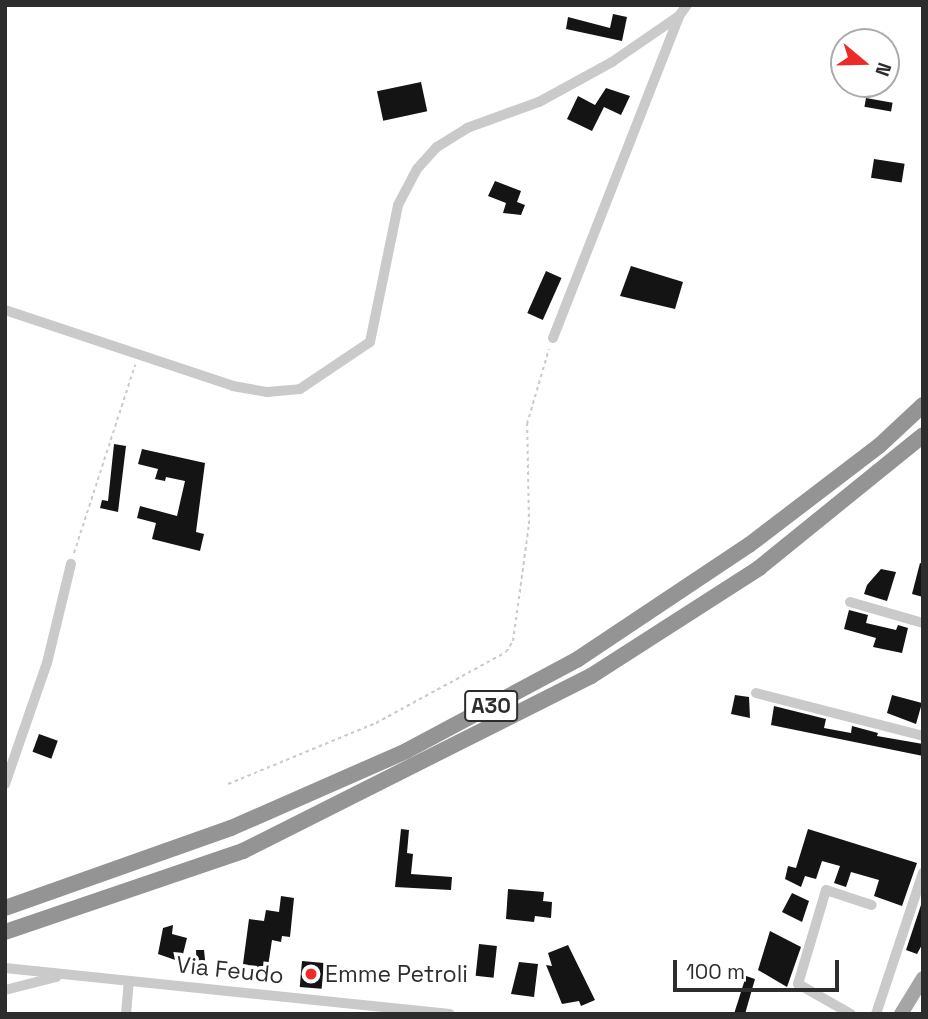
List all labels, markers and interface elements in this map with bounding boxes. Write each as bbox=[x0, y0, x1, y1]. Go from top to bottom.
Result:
north arrow bbox=[830, 28, 900, 98]
text: N bbox=[870, 59, 897, 79]
road number: A30 bbox=[463, 688, 519, 724]
scale bar bbox=[676, 946, 842, 990]
street label: Via Feudo bbox=[175, 951, 285, 989]
text: 100 m bbox=[686, 958, 745, 985]
place label: Emme Petroli bbox=[325, 960, 468, 988]
marker: Emme Petroli bbox=[303, 966, 319, 982]

